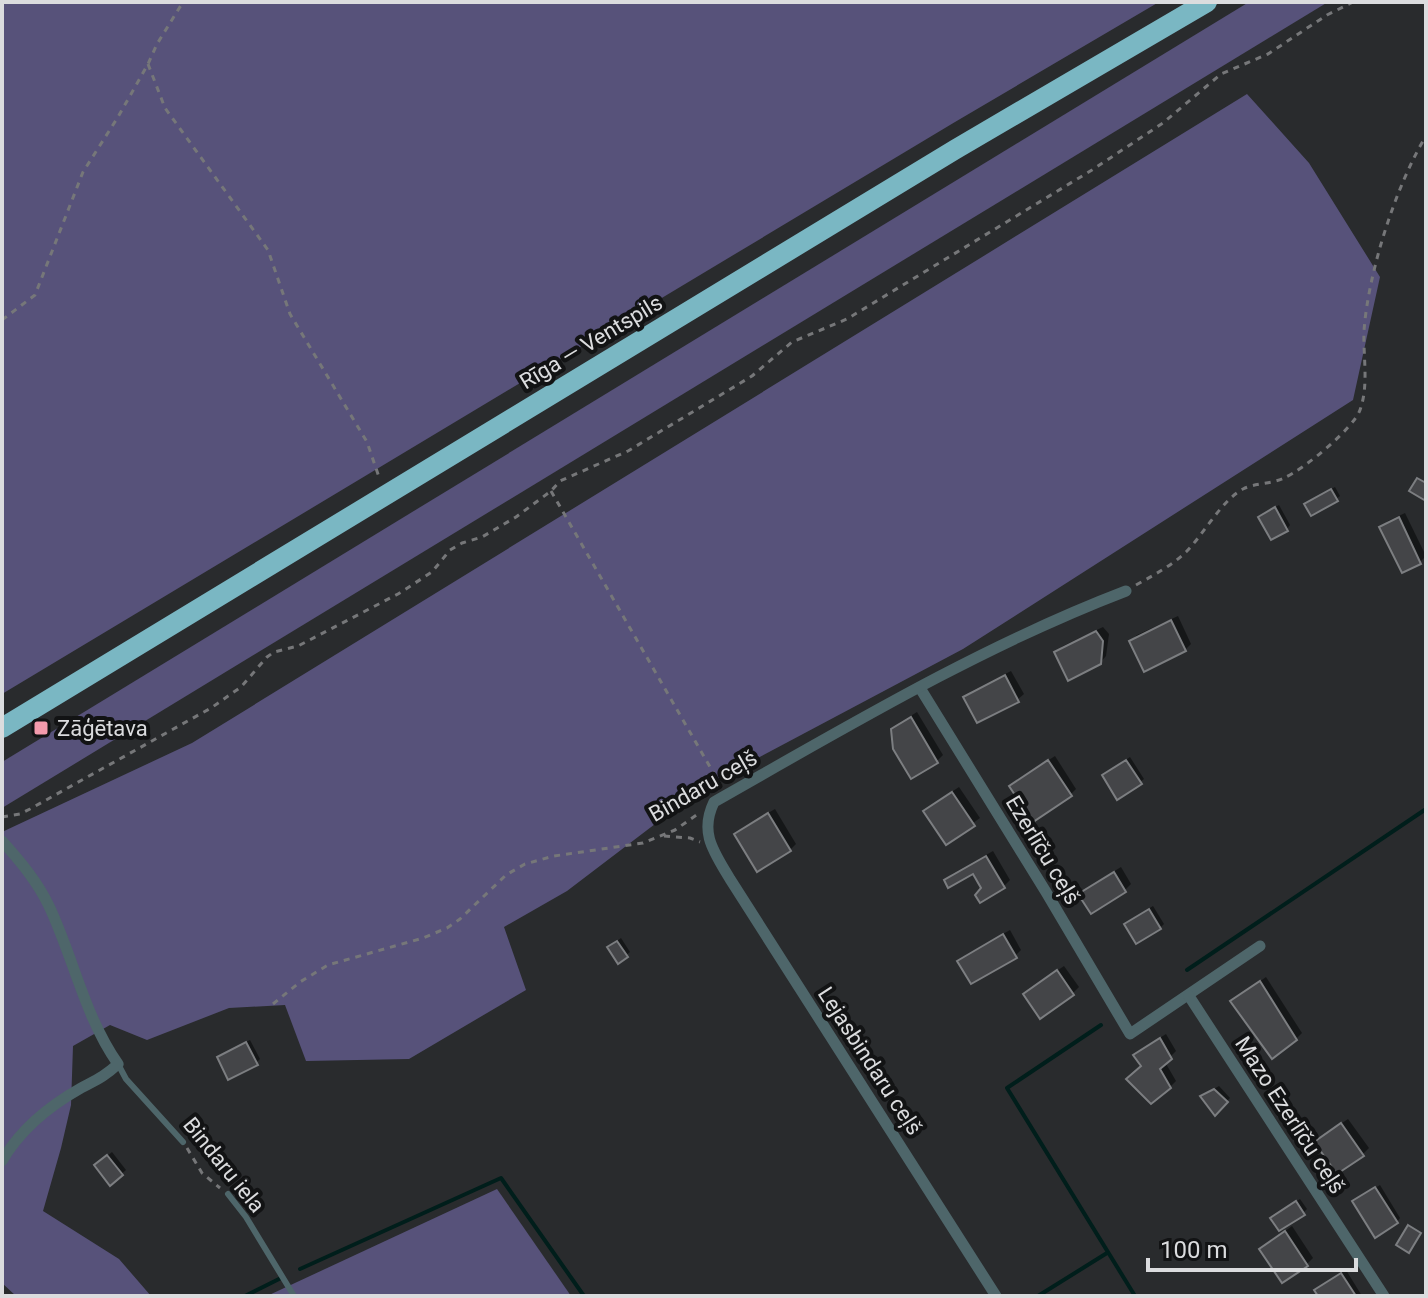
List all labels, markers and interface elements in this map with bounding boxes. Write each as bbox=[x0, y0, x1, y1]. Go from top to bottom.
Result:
street label: Rīga — Ventspils bbox=[515, 290, 667, 394]
place label: Zāģētava bbox=[57, 716, 148, 741]
marker: Zāģētava bbox=[32, 719, 50, 737]
street label: Bindaru ceļš bbox=[645, 745, 762, 828]
street label: Ezerlīču ceļš bbox=[1000, 791, 1085, 909]
street label: Lejasbindaru ceļš bbox=[812, 982, 927, 1140]
street label: Mazo Ezerlīču ceļš bbox=[1229, 1032, 1350, 1199]
street label: Bindaru iela bbox=[178, 1112, 270, 1218]
scale bar bbox=[1148, 1222, 1356, 1272]
text: 100 m bbox=[1160, 1236, 1227, 1264]

